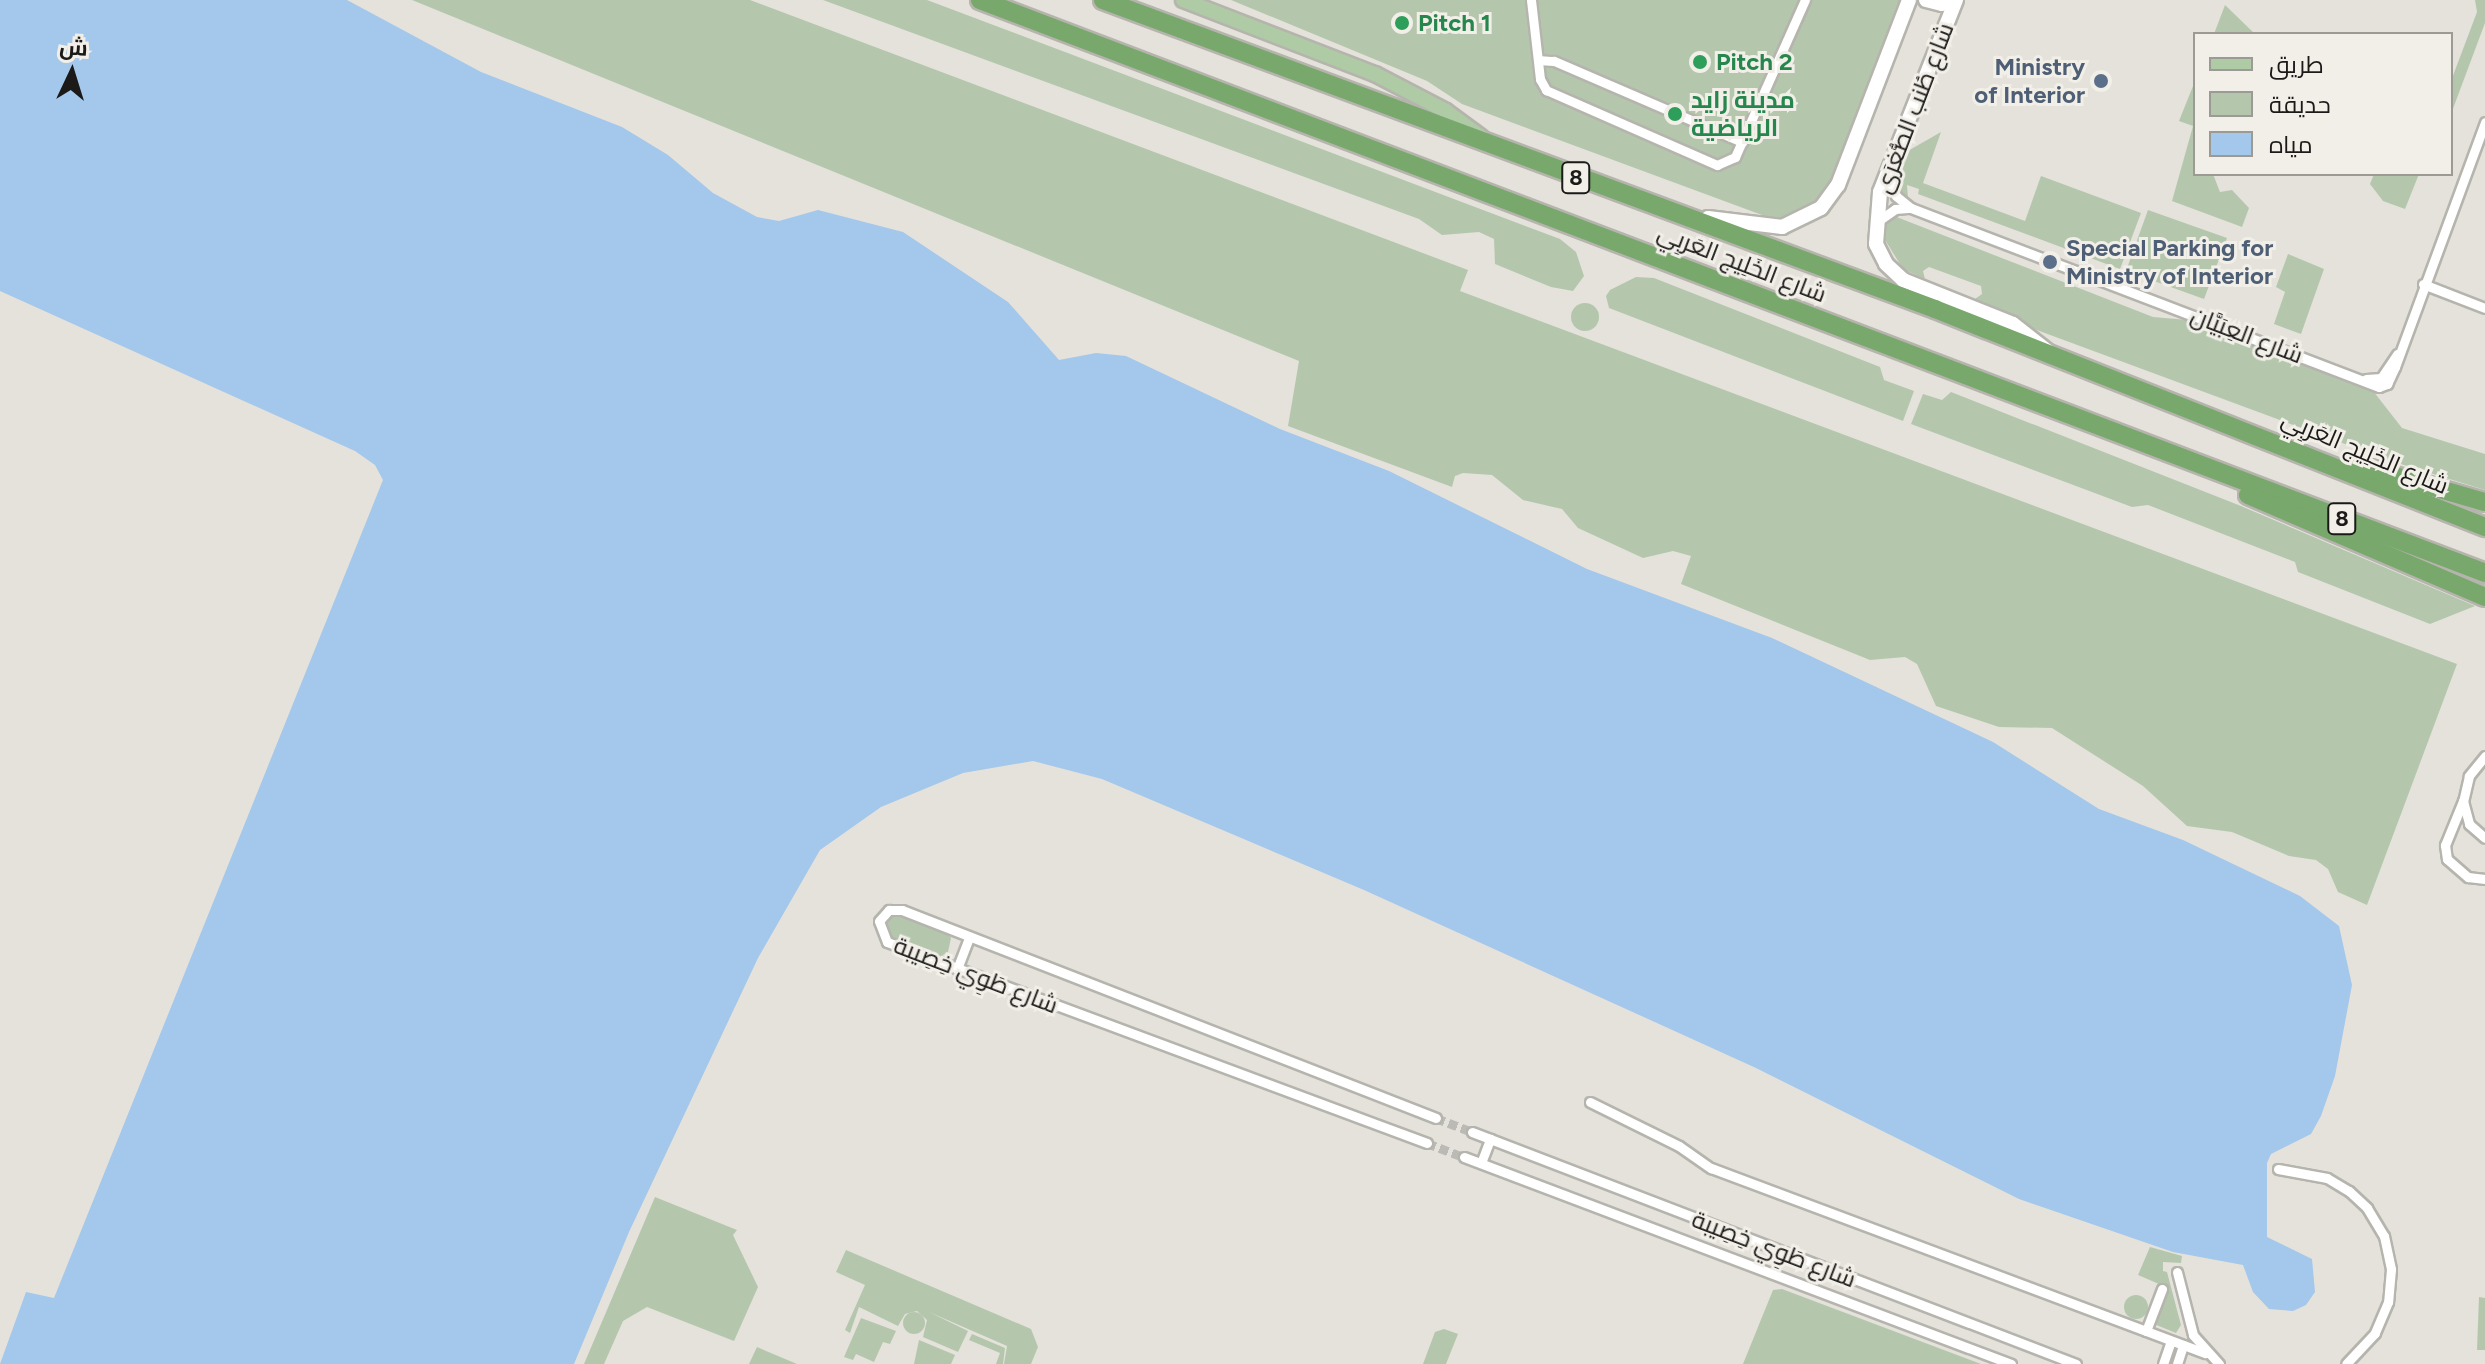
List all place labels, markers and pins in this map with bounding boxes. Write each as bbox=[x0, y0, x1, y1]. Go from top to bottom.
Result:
place label: Pitch 1 bbox=[1418, 9, 1491, 37]
marker: Pitch 1 bbox=[1393, 14, 1411, 32]
place label: Pitch 2 bbox=[1716, 48, 1793, 76]
marker: Pitch 2 bbox=[1691, 53, 1709, 71]
place label: Ministry of Interior bbox=[1974, 53, 2085, 109]
marker: Ministry of Interior bbox=[2092, 72, 2110, 90]
place label: مدينة زايد الرياضية bbox=[1691, 86, 1795, 142]
marker: مدينة زايد الرياضية bbox=[1666, 105, 1684, 123]
place label: Special Parking for Ministry of Interior bbox=[2066, 234, 2273, 290]
marker: Special Parking for Ministry of Interior bbox=[2041, 253, 2059, 271]

